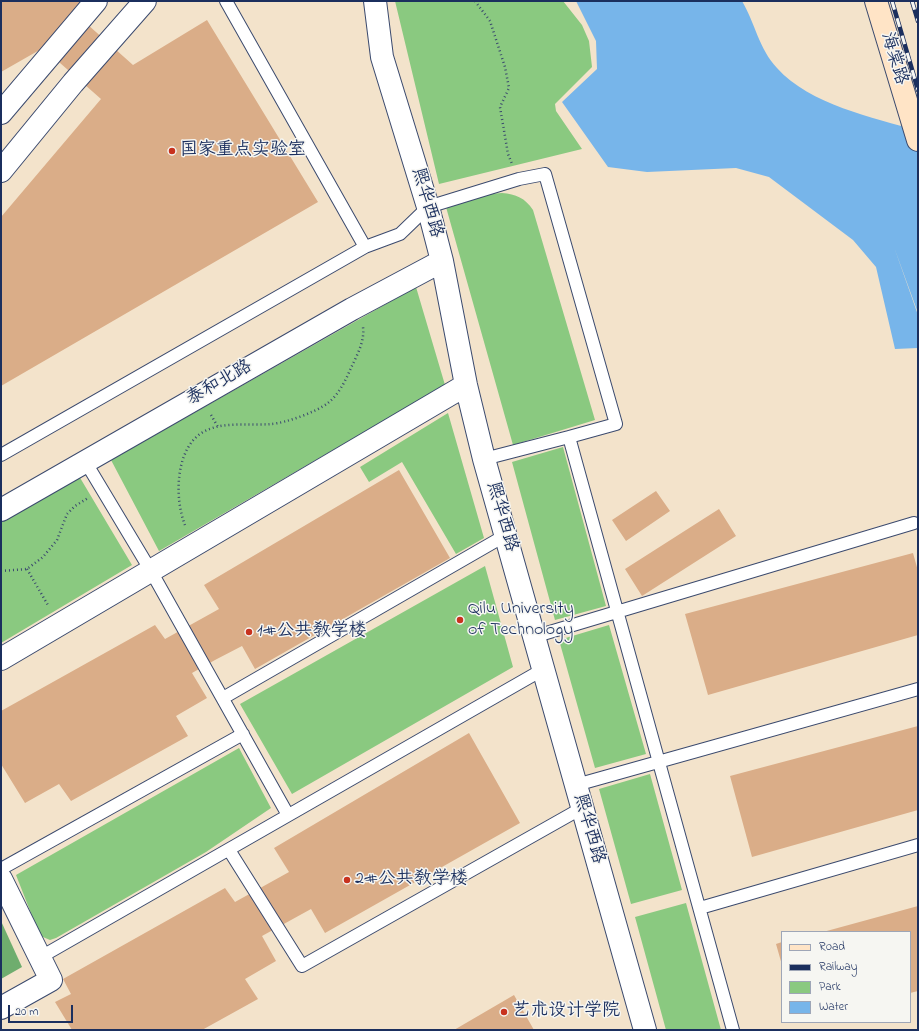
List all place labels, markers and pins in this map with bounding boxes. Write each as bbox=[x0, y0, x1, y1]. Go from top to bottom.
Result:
place label: 国家重点实验室 bbox=[180, 140, 306, 162]
marker: 国家重点实验室 bbox=[167, 146, 177, 156]
place label: Qilu University of Technology bbox=[468, 599, 574, 642]
marker: Qilu University of Technology bbox=[455, 615, 465, 625]
place label: 1#公共教学楼 bbox=[257, 621, 367, 643]
marker: 1#公共教学楼 bbox=[244, 627, 254, 637]
place label: 2#公共教学楼 bbox=[355, 869, 468, 891]
marker: 2#公共教学楼 bbox=[342, 875, 352, 885]
place label: 艺术设计学院 bbox=[512, 1001, 620, 1023]
marker: 艺术设计学院 bbox=[499, 1007, 509, 1017]

